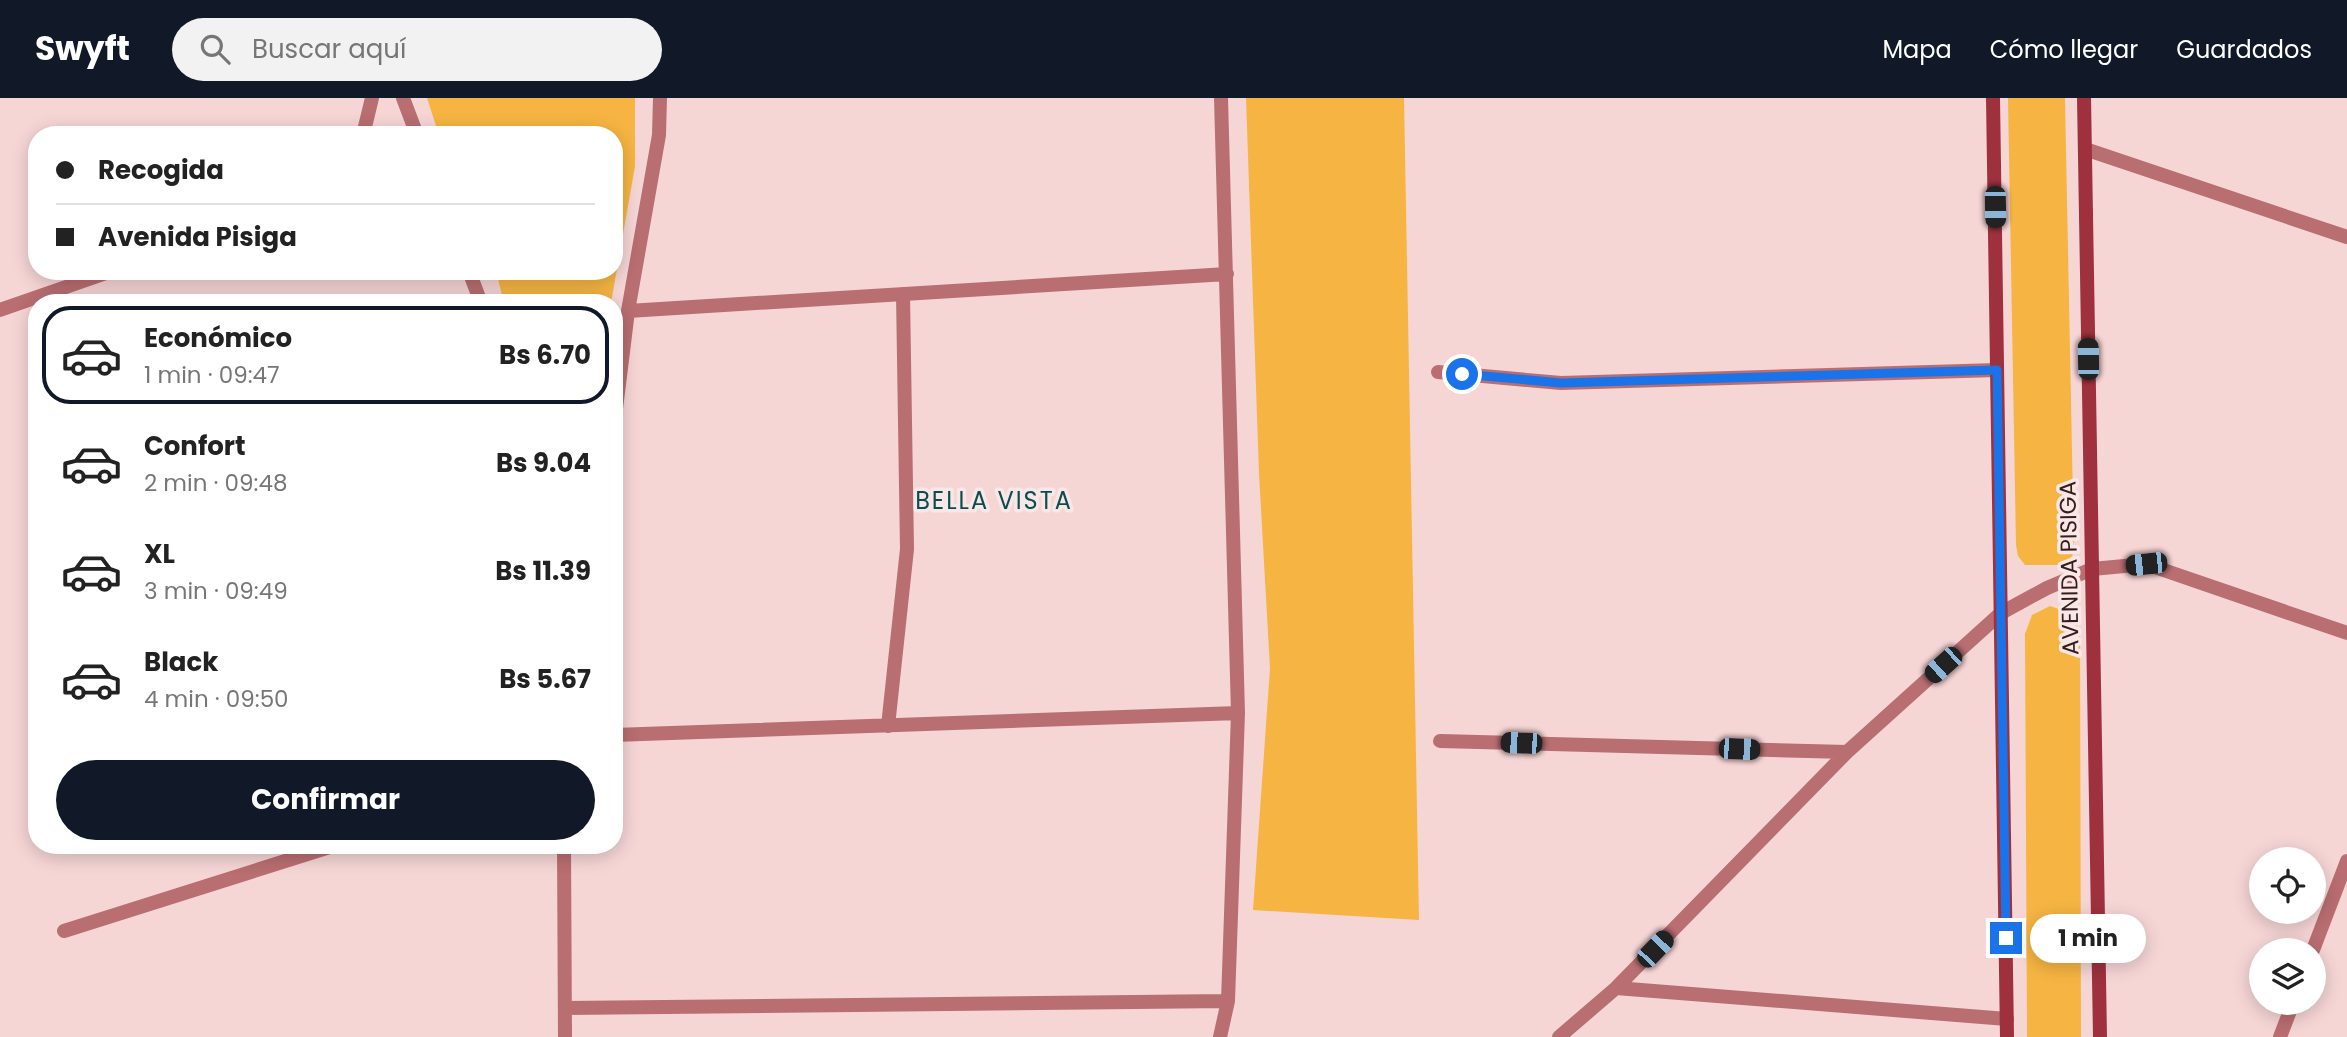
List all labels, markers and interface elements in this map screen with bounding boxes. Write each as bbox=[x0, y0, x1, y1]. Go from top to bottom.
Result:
search box bbox=[172, 18, 662, 81]
text: Swyft bbox=[35, 25, 130, 72]
icon: search bbox=[196, 30, 234, 68]
text: Buscar aquí bbox=[252, 31, 406, 67]
text: Mapa bbox=[1882, 33, 1952, 66]
text: Cómo llegar bbox=[1990, 33, 2138, 66]
text: Guardados bbox=[2176, 33, 2312, 66]
text: Recogida bbox=[98, 152, 224, 188]
car bbox=[1985, 186, 2006, 228]
text: Avenida Pisiga bbox=[98, 219, 297, 255]
text: Económico bbox=[144, 320, 292, 356]
icon: car bbox=[60, 324, 123, 387]
text: Bs 6.70 bbox=[499, 337, 591, 373]
car bbox=[2078, 338, 2099, 380]
route start bbox=[1446, 358, 1478, 390]
text: 1 min · 09:47 bbox=[144, 359, 280, 391]
text: Confort bbox=[144, 428, 246, 464]
icon: car bbox=[60, 432, 123, 495]
text: Bs 9.04 bbox=[496, 445, 591, 481]
text: 2 min · 09:48 bbox=[144, 467, 287, 499]
street label: AVENIDA PISIGA bbox=[2051, 481, 2087, 655]
district label: BELLA VISTA bbox=[915, 484, 1073, 517]
text: XL bbox=[144, 536, 175, 572]
icon: car bbox=[60, 540, 123, 603]
car bbox=[2125, 551, 2168, 577]
text: Bs 11.39 bbox=[495, 553, 591, 589]
text: 3 min · 09:49 bbox=[144, 575, 288, 607]
car bbox=[1921, 643, 1966, 687]
text: Black bbox=[144, 644, 218, 680]
icon: car bbox=[60, 648, 123, 711]
text: Bs 5.67 bbox=[499, 661, 591, 697]
text: 4 min · 09:50 bbox=[144, 683, 289, 715]
car bbox=[1500, 732, 1543, 754]
car bbox=[1718, 738, 1761, 760]
button: Confirmar bbox=[56, 760, 595, 840]
map controls bbox=[2249, 847, 2326, 1015]
button: locate bbox=[2249, 847, 2326, 924]
callout: 1 min bbox=[2030, 914, 2146, 962]
route end bbox=[1990, 922, 2022, 954]
text: 1 min bbox=[2058, 922, 2118, 954]
car bbox=[1633, 927, 1678, 971]
button: layers bbox=[2249, 938, 2326, 1015]

